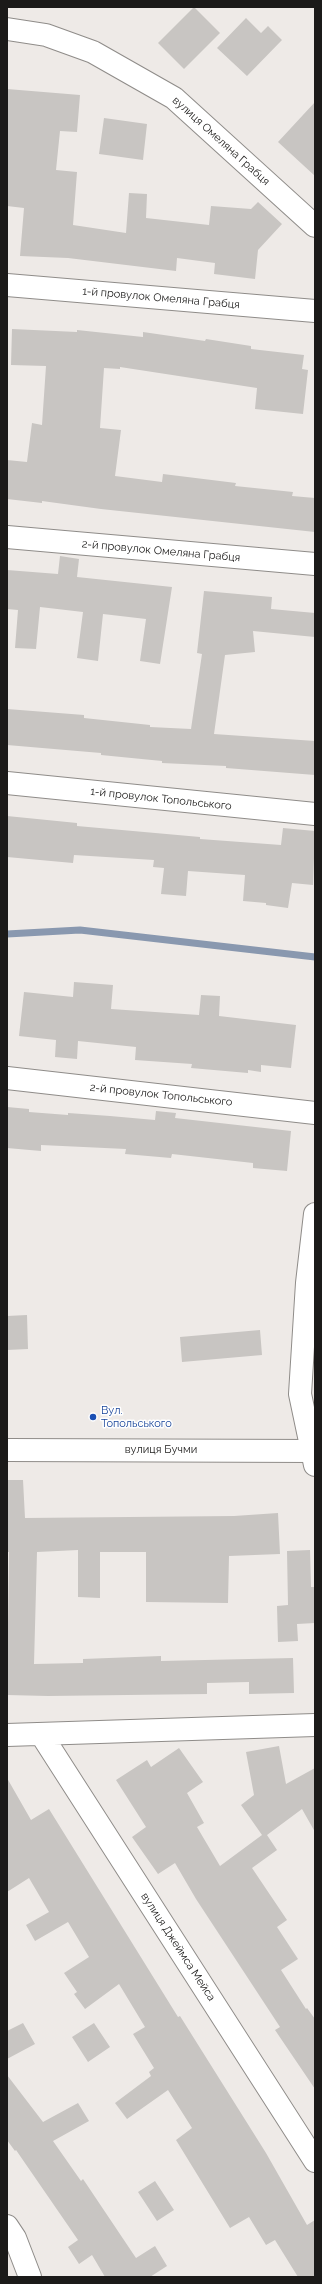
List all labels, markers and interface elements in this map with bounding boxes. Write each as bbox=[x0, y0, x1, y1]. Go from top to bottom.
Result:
street label: вулиця Омеляна Грабця bbox=[170, 94, 272, 188]
street label: 1-й провулок Омеляна Грабця bbox=[82, 285, 240, 311]
street label: 2-й провулок Омеляна Грабця bbox=[81, 537, 241, 565]
street label: 1-й провулок Топольського bbox=[90, 785, 232, 813]
street label: 2-й провулок Топольського bbox=[89, 1081, 233, 1109]
place label: Вул. Топольського bbox=[101, 1404, 172, 1430]
marker: Вул. Топольського bbox=[88, 1412, 98, 1422]
street label: вулиця Бучми bbox=[125, 1443, 197, 1457]
street label: вулиця Джеймса Мейса bbox=[138, 1890, 218, 2004]

